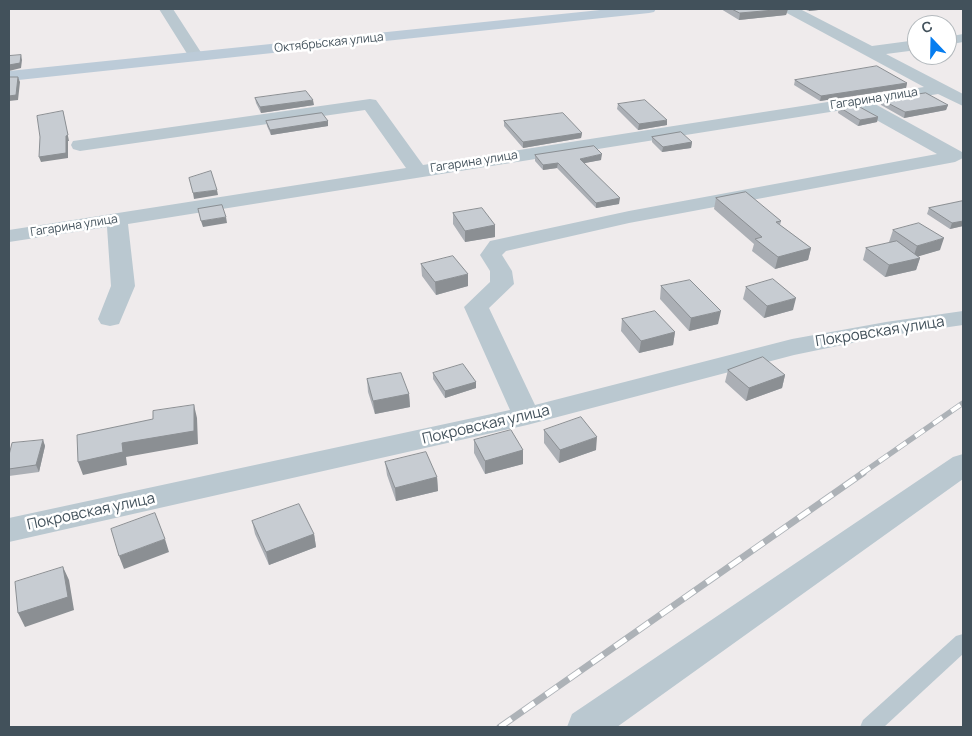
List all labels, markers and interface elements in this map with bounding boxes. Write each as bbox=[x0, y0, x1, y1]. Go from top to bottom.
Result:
north arrow bbox=[907, 15, 957, 65]
text: С bbox=[919, 16, 935, 37]
street label: Октябрьская улица bbox=[274, 30, 384, 56]
street label: Гагарина улица bbox=[829, 85, 919, 113]
street label: Гагарина улица bbox=[429, 148, 519, 176]
street label: Гагарина улица bbox=[29, 212, 119, 240]
street label: Покровская улица bbox=[814, 313, 946, 351]
street label: Покровская улица bbox=[421, 402, 551, 448]
street label: Покровская улица bbox=[25, 490, 157, 534]

